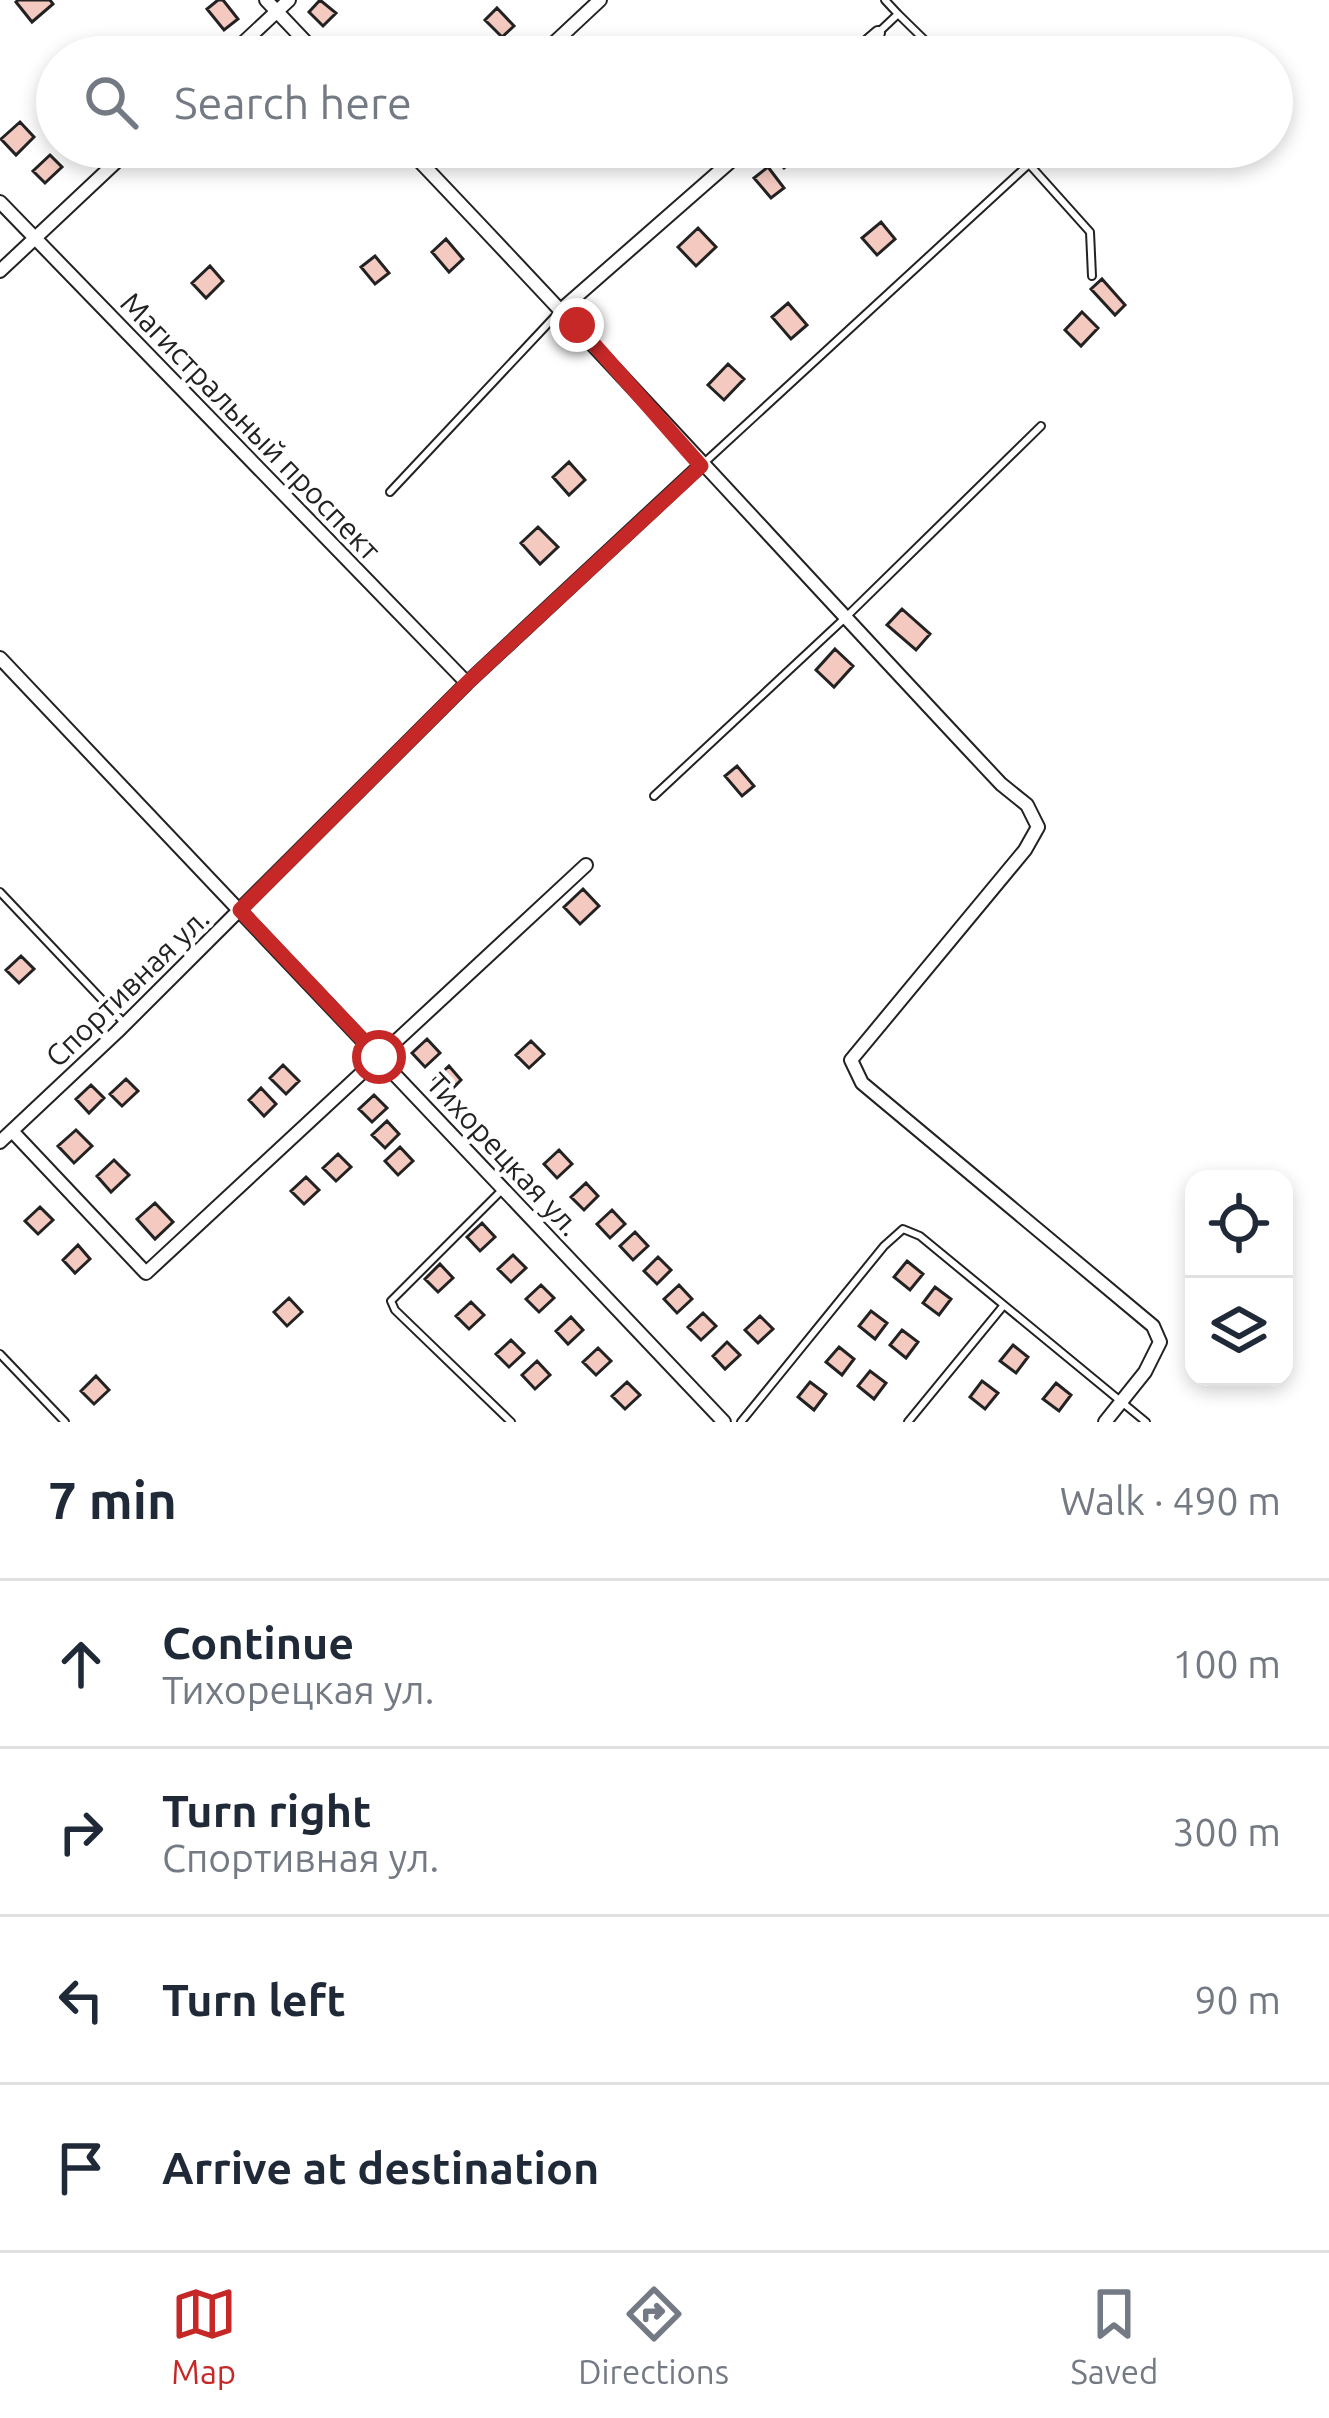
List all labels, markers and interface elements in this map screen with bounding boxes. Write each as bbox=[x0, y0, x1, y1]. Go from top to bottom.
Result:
search box bbox=[36, 36, 1293, 168]
icon: search bbox=[78, 69, 144, 135]
text: Search here bbox=[174, 77, 412, 128]
street label: Магистральный проспект bbox=[114, 285, 388, 567]
route end bbox=[550, 298, 604, 352]
street label: Спортивная ул. bbox=[39, 901, 215, 1073]
route start bbox=[352, 1030, 406, 1084]
street label: Тихорецкая ул. bbox=[420, 1066, 588, 1242]
map controls bbox=[1185, 1170, 1293, 1386]
button: locate bbox=[1185, 1170, 1293, 1278]
button: layers bbox=[1185, 1278, 1293, 1386]
text: 7 min bbox=[48, 1471, 177, 1529]
text: Walk · 490 m bbox=[1060, 1479, 1281, 1522]
text: Continue bbox=[162, 1617, 354, 1668]
icon: ahead bbox=[48, 1631, 114, 1697]
text: 100 m bbox=[1172, 1642, 1281, 1685]
text: Тихорецкая ул. bbox=[162, 1668, 434, 1711]
text: Turn right bbox=[162, 1785, 371, 1836]
icon: right bbox=[48, 1799, 114, 1865]
text: 300 m bbox=[1172, 1810, 1281, 1853]
text: Спортивная ул. bbox=[162, 1836, 439, 1879]
icon: left bbox=[48, 1967, 114, 2033]
text: Turn left bbox=[162, 1974, 346, 2025]
text: 90 m bbox=[1194, 1978, 1281, 2021]
icon: arrive bbox=[48, 2135, 114, 2201]
text: Arrive at destination bbox=[162, 2142, 599, 2193]
tab: Map bbox=[171, 2281, 237, 2390]
tab: Directions bbox=[578, 2281, 729, 2390]
tab: Saved bbox=[1070, 2281, 1158, 2390]

